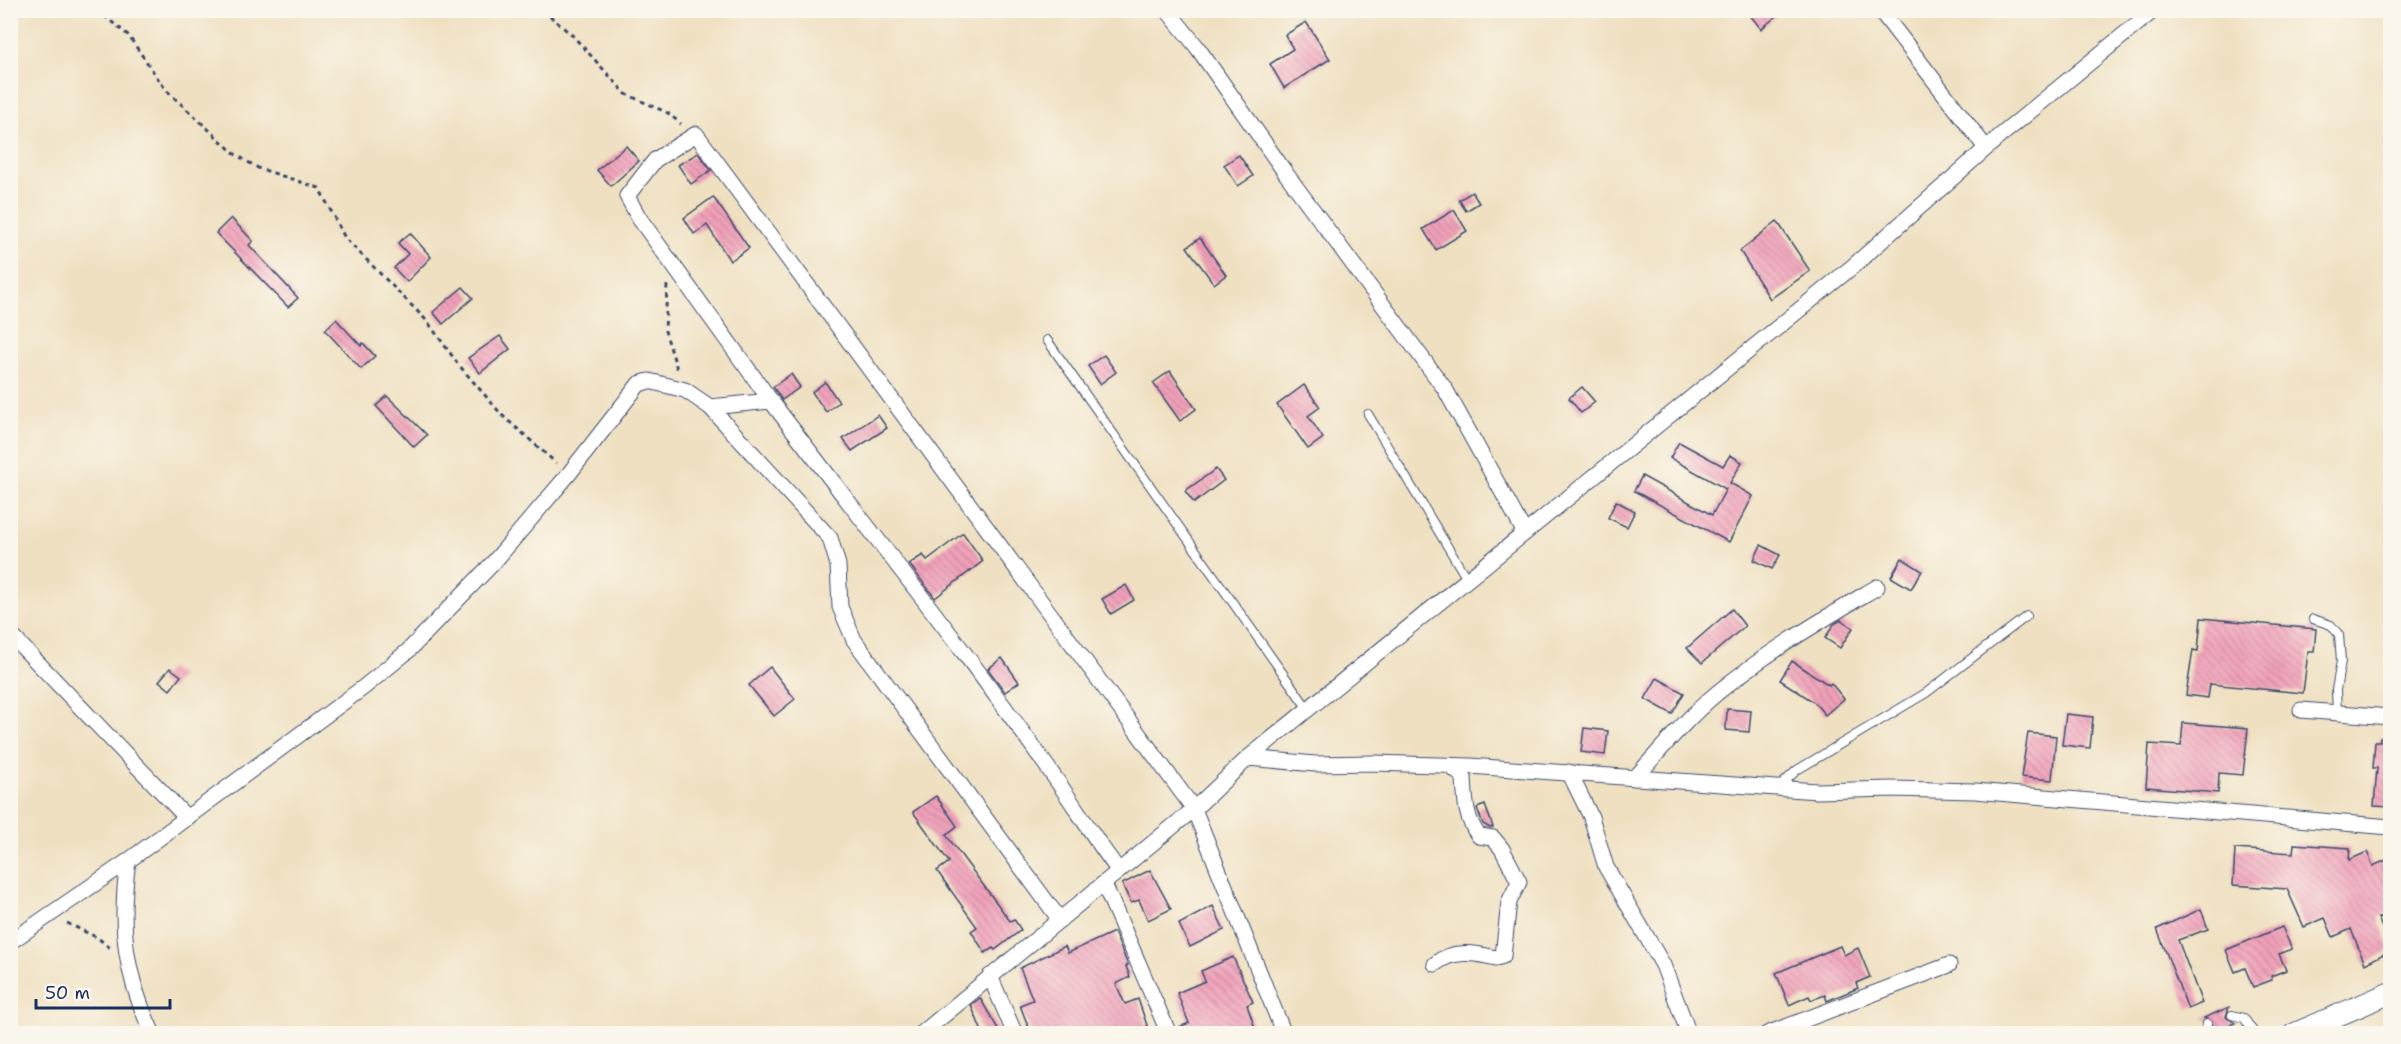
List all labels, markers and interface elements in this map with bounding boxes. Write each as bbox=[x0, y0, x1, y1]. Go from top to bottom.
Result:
scale bar bbox=[36, 972, 170, 1010]
text: 50 m bbox=[45, 981, 90, 1005]

